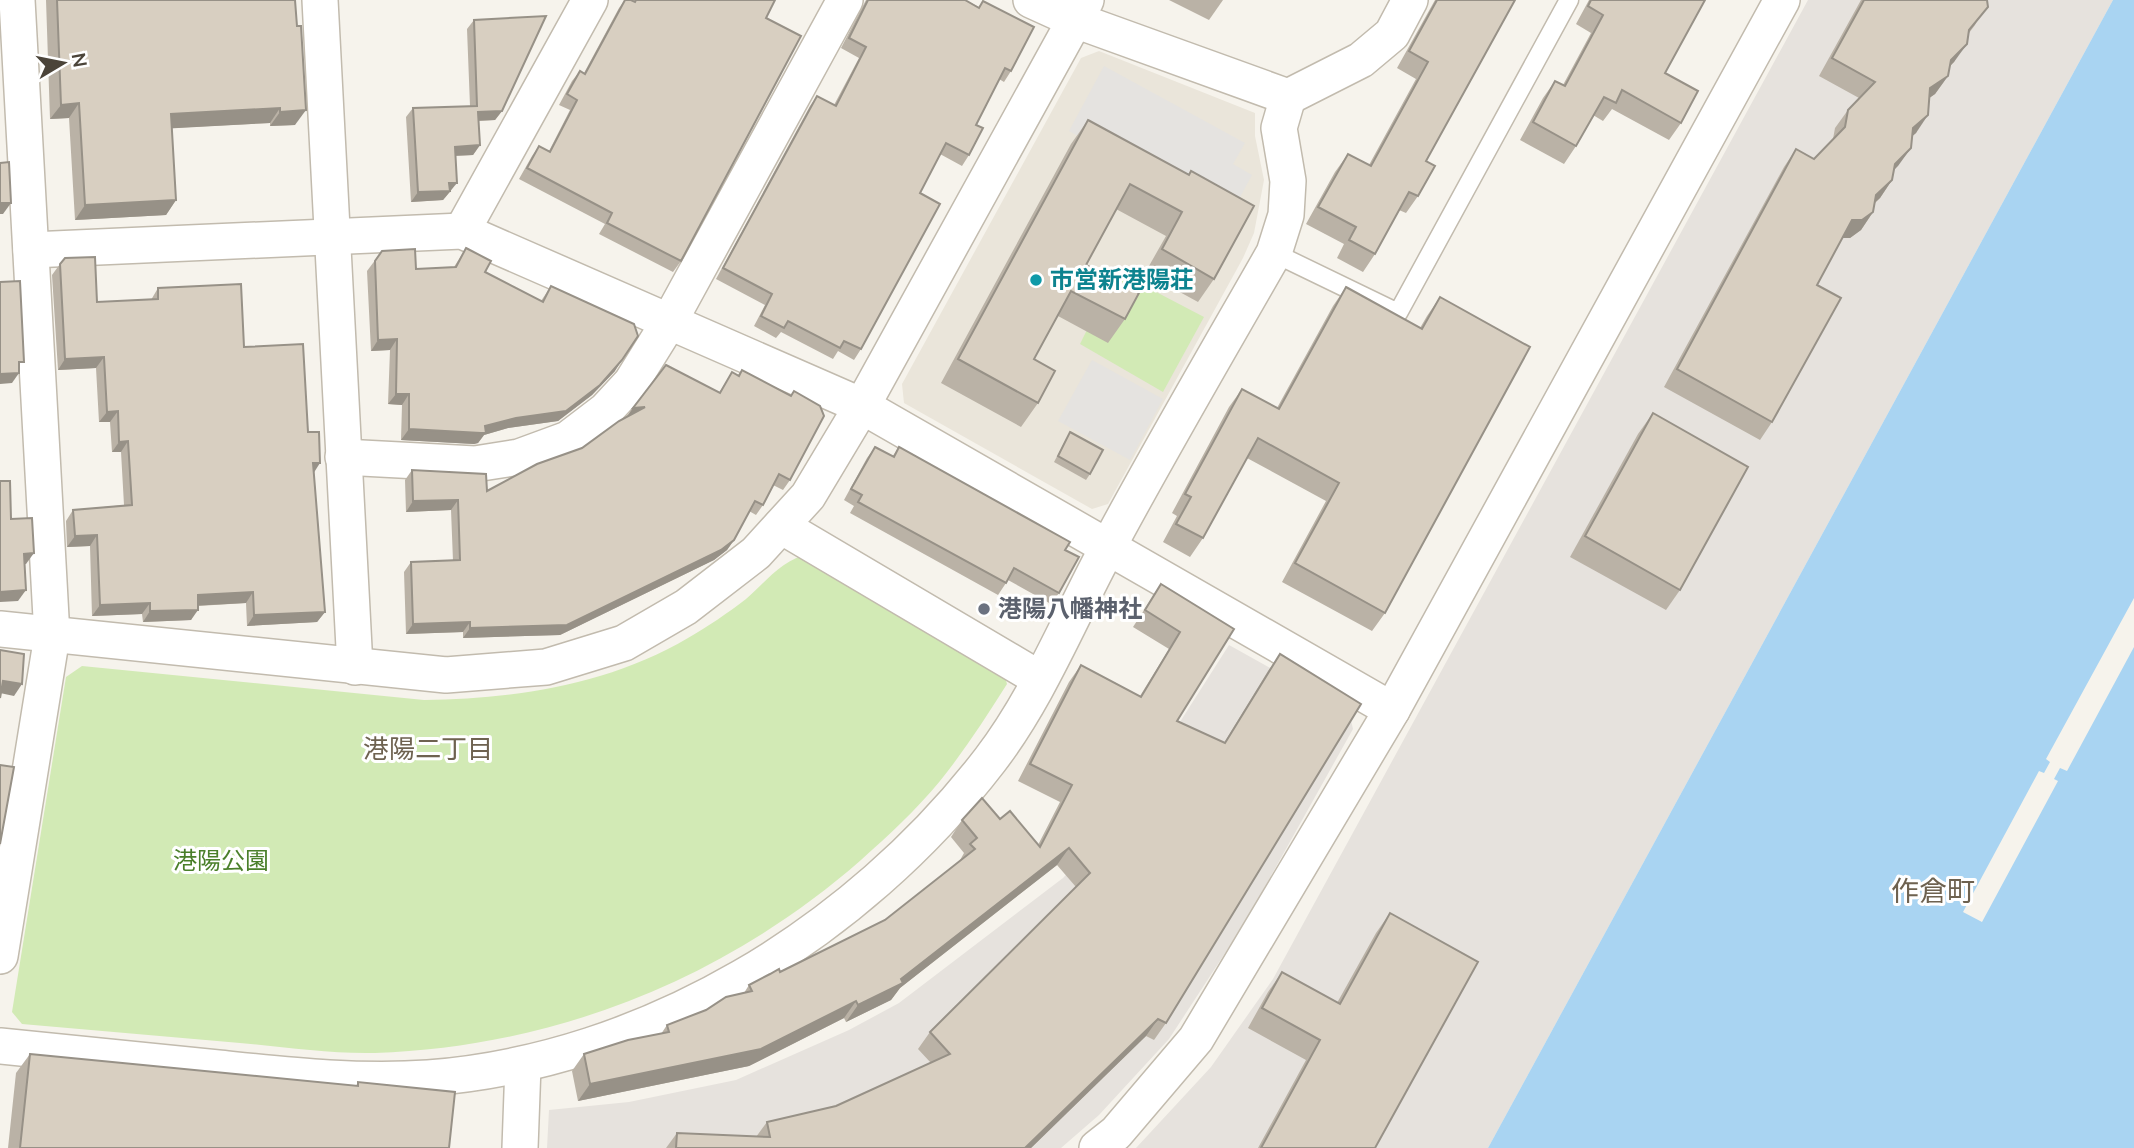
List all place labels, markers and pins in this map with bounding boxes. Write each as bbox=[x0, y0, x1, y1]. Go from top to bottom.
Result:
place label: 市営新港陽荘 bbox=[1050, 264, 1194, 296]
marker: 市営新港陽荘 bbox=[1028, 272, 1044, 288]
place label: 港陽八幡神社 bbox=[998, 593, 1142, 625]
marker: 港陽八幡神社 bbox=[976, 601, 992, 617]

